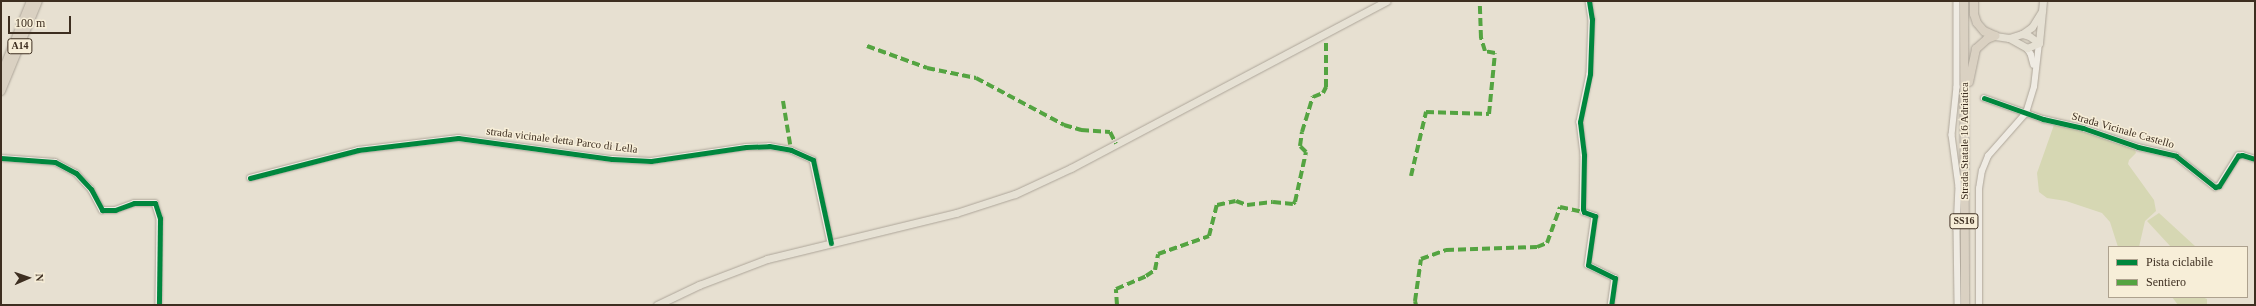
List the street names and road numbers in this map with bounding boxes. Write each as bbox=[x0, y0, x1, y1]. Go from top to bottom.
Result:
road number: A14 bbox=[7, 38, 33, 54]
street label: Strada Statale 16 Adriatica bbox=[1957, 82, 1971, 200]
street label: Strada Vicinale Castello bbox=[2070, 109, 2176, 151]
street label: strada vicinale detta Parco di Lella bbox=[486, 124, 638, 156]
road number: SS16 bbox=[1949, 213, 1979, 229]

